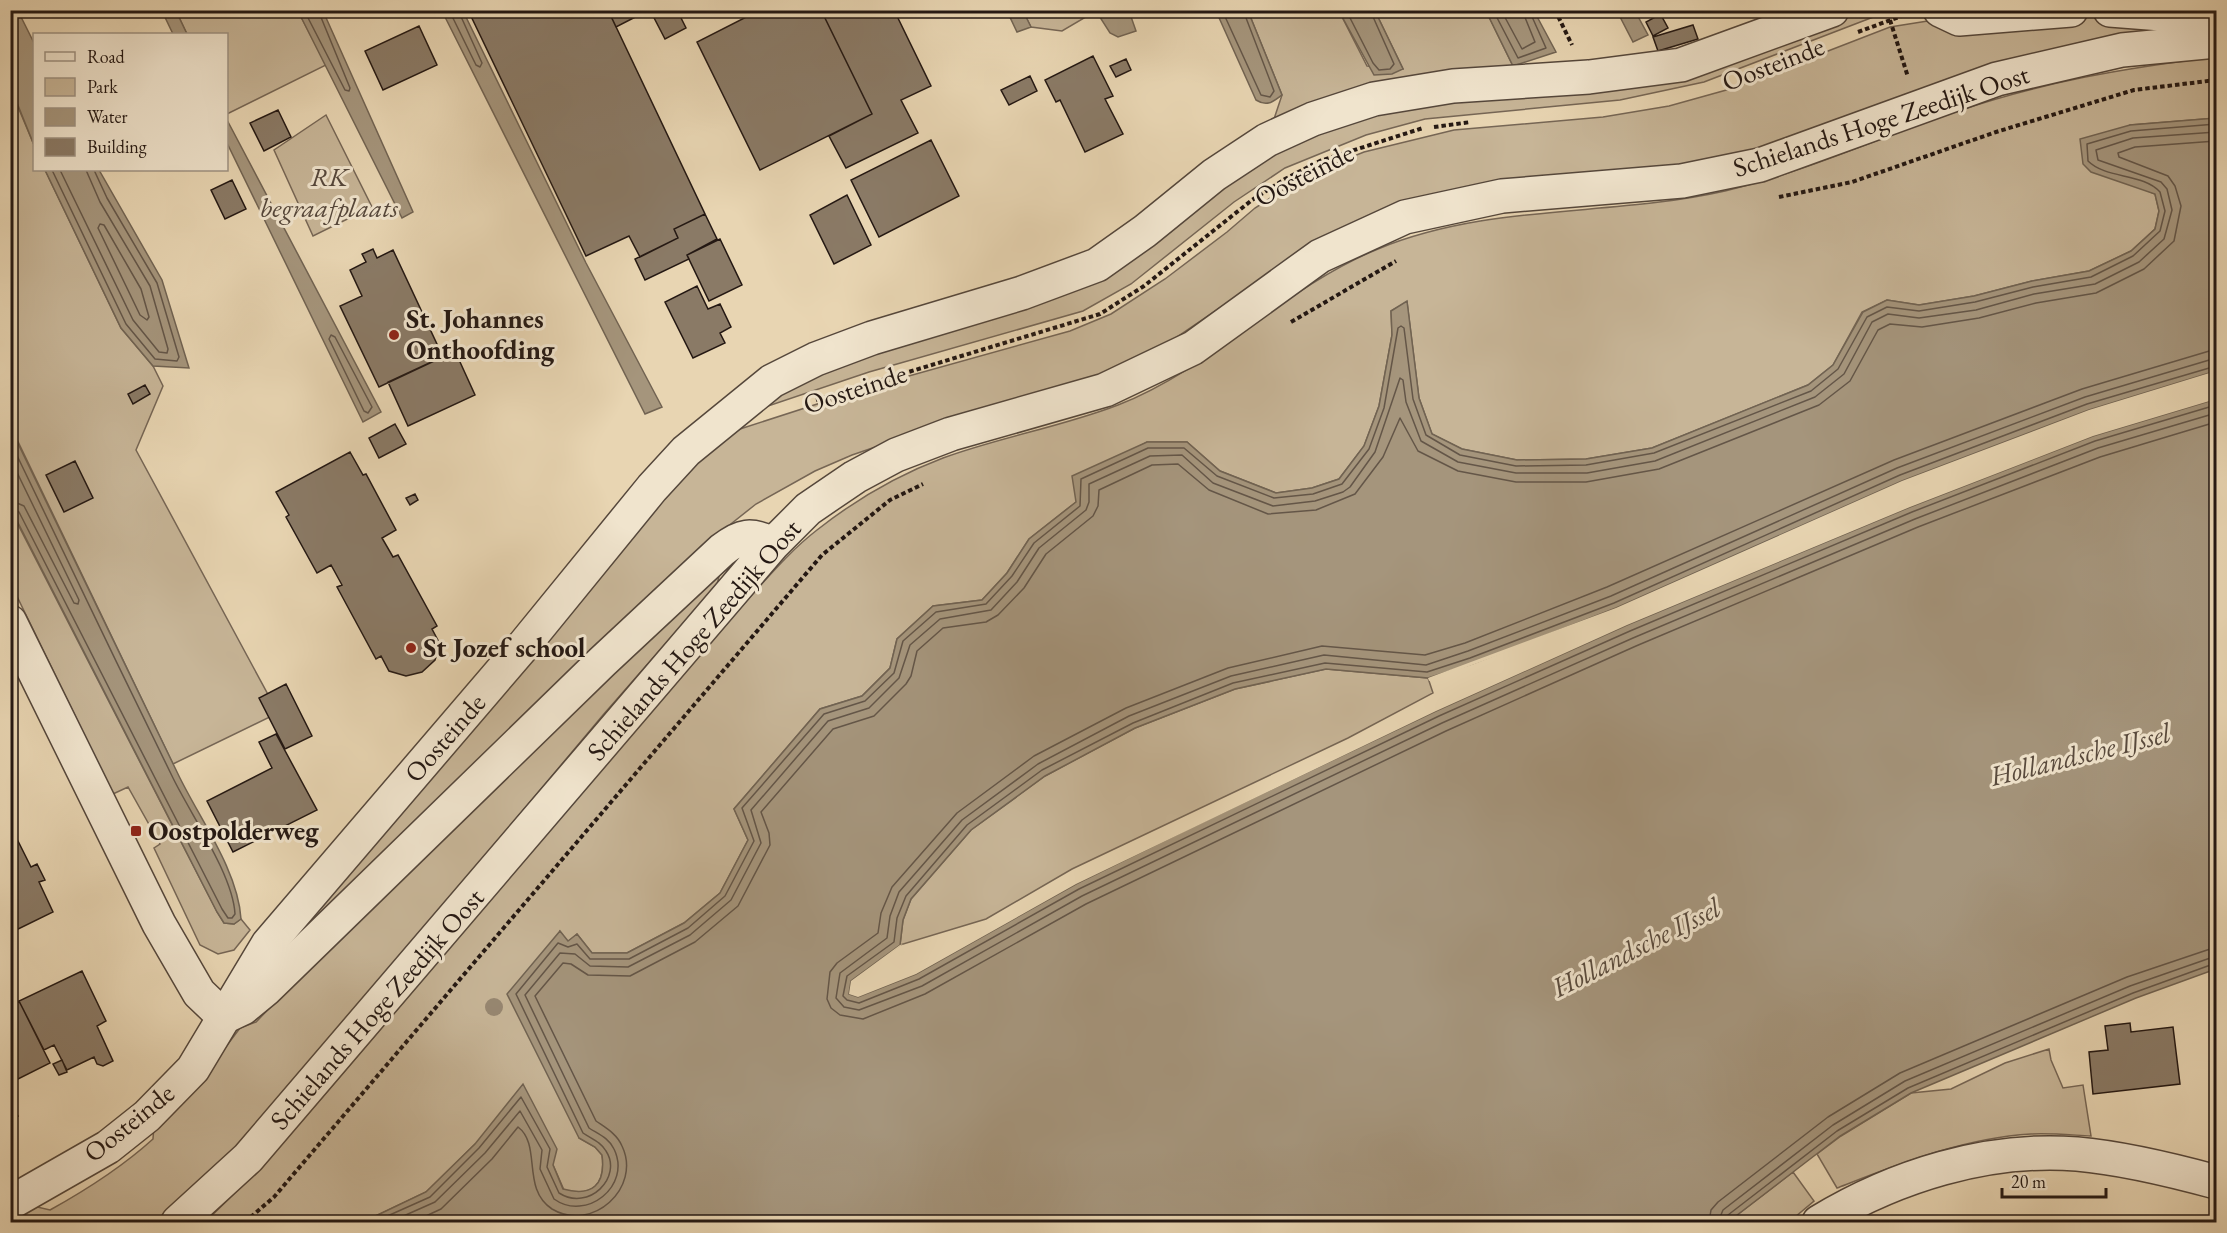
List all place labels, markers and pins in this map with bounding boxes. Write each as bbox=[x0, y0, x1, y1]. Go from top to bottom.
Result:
place label: St. Johannes Onthoofding bbox=[406, 301, 555, 367]
marker: St. Johannes Onthoofding bbox=[387, 328, 401, 342]
place label: St Jozef school bbox=[423, 630, 586, 665]
marker: St Jozef school bbox=[404, 641, 418, 655]
place label: Oostpolderweg bbox=[148, 813, 319, 848]
marker: Oostpolderweg bbox=[129, 824, 143, 838]

